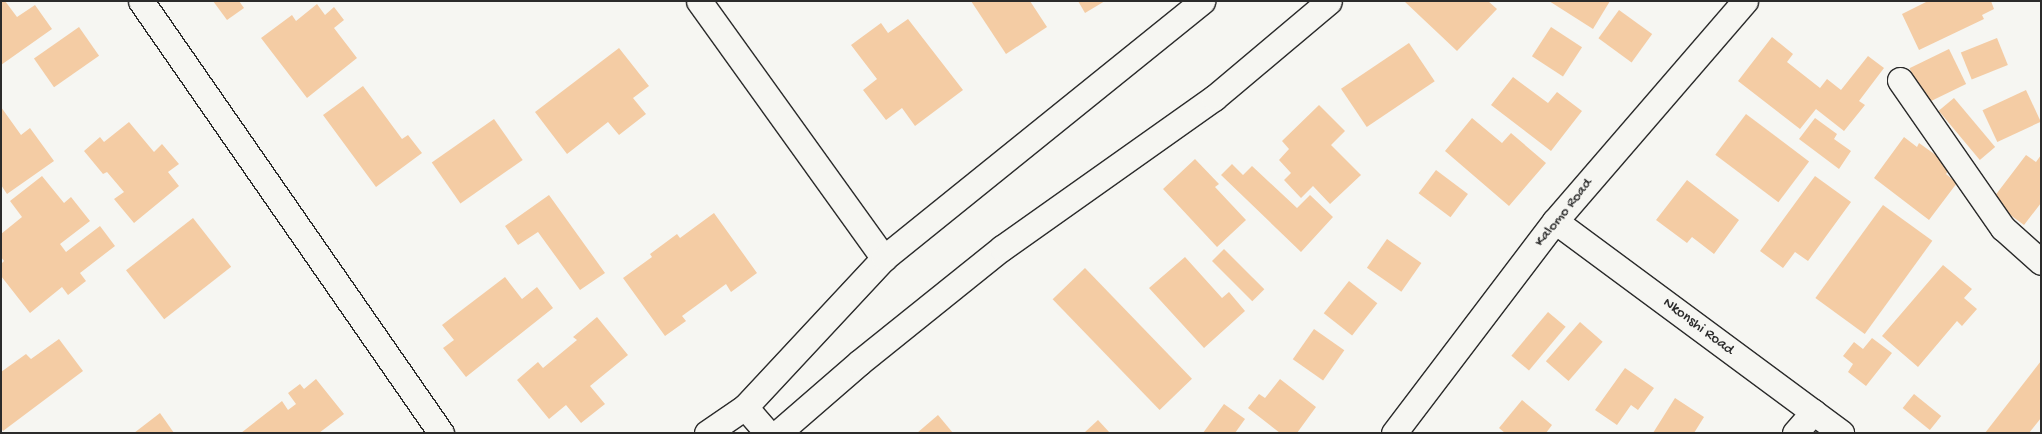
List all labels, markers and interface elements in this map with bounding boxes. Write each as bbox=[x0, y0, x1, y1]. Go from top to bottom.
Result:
street label: Kalomo Road bbox=[1531, 175, 1597, 251]
street label: Nkonshi Road bbox=[1659, 294, 1737, 360]

